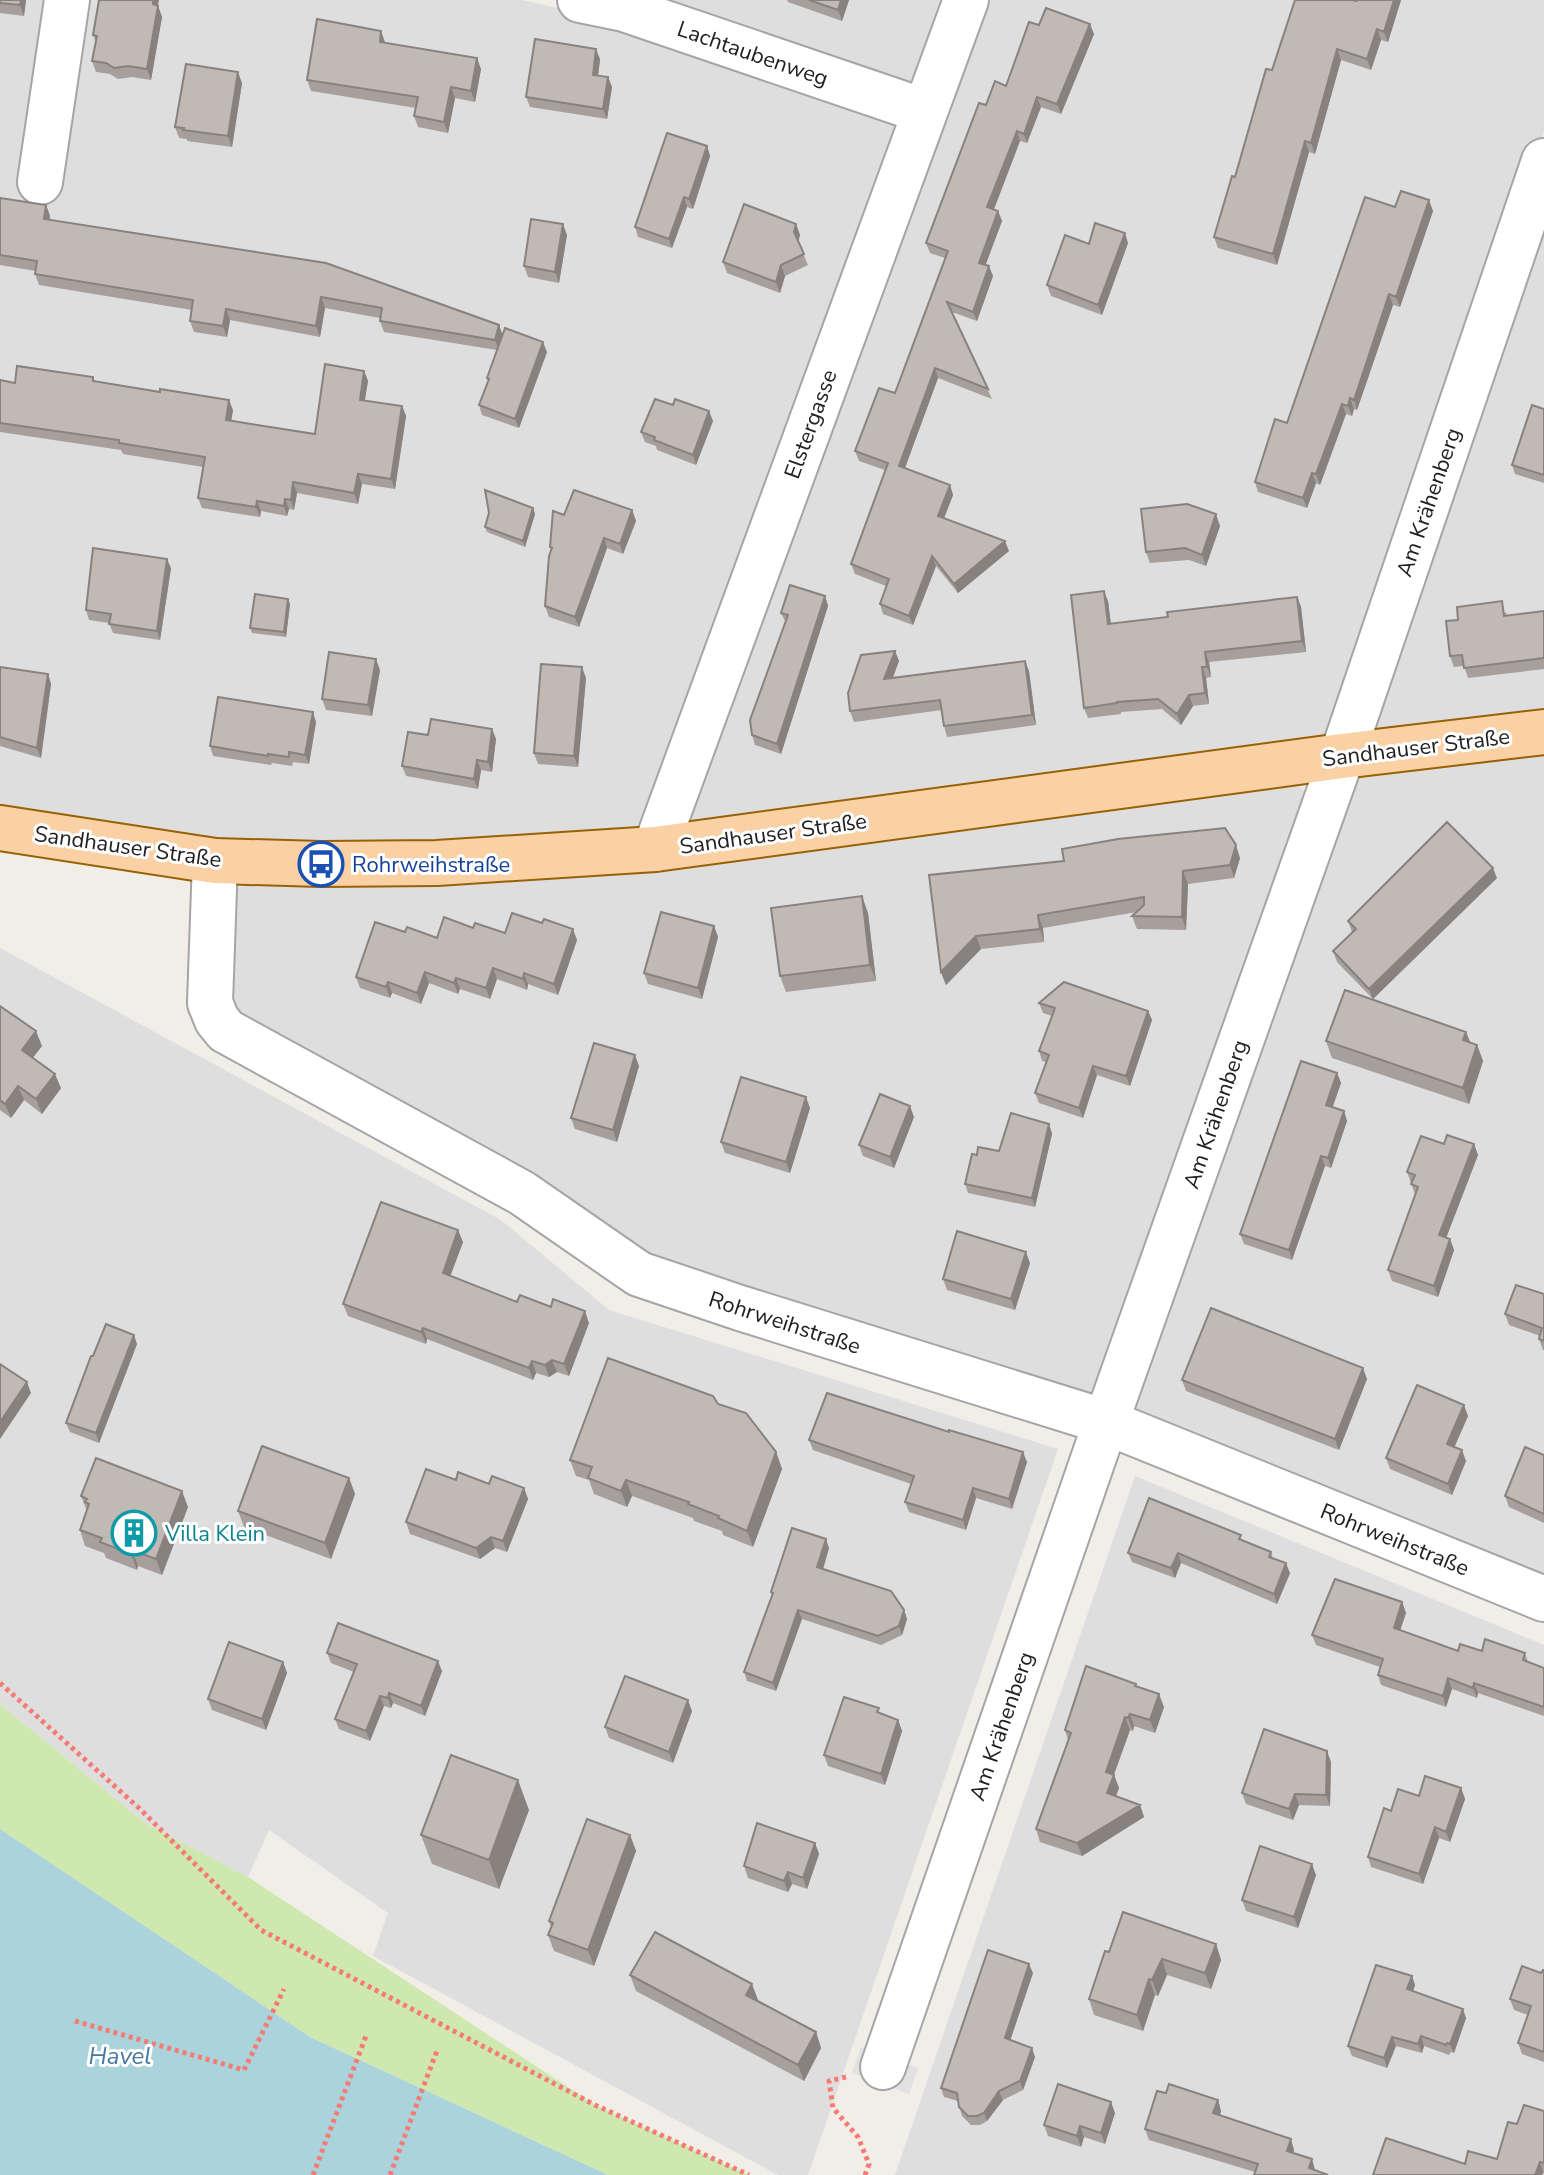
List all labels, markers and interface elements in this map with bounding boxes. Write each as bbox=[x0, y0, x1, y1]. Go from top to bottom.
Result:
street label: Lachtaubenweg bbox=[673, 14, 832, 94]
street label: Elstergasse bbox=[777, 366, 845, 483]
street label: Am Krähenberg bbox=[1389, 424, 1468, 581]
street label: Sandhauser Straße bbox=[1321, 722, 1512, 774]
street label: Sandhauser Straße bbox=[678, 806, 869, 862]
street label: Sandhauser Straße bbox=[32, 819, 223, 875]
bus stop icon: Rohrweihstraße bbox=[297, 840, 345, 888]
place label: Rohrweihstraße bbox=[352, 850, 510, 880]
street label: Am Krähenberg bbox=[1176, 1036, 1255, 1193]
street label: Rohrweihstraße bbox=[705, 1284, 865, 1362]
street label: Rohrweihstraße bbox=[1316, 1496, 1474, 1583]
building icon: Villa Klein bbox=[110, 1509, 158, 1557]
place label: Villa Klein bbox=[164, 1519, 265, 1549]
street label: Am Krähenberg bbox=[962, 1648, 1041, 1805]
water label: Havel bbox=[89, 2040, 151, 2072]

